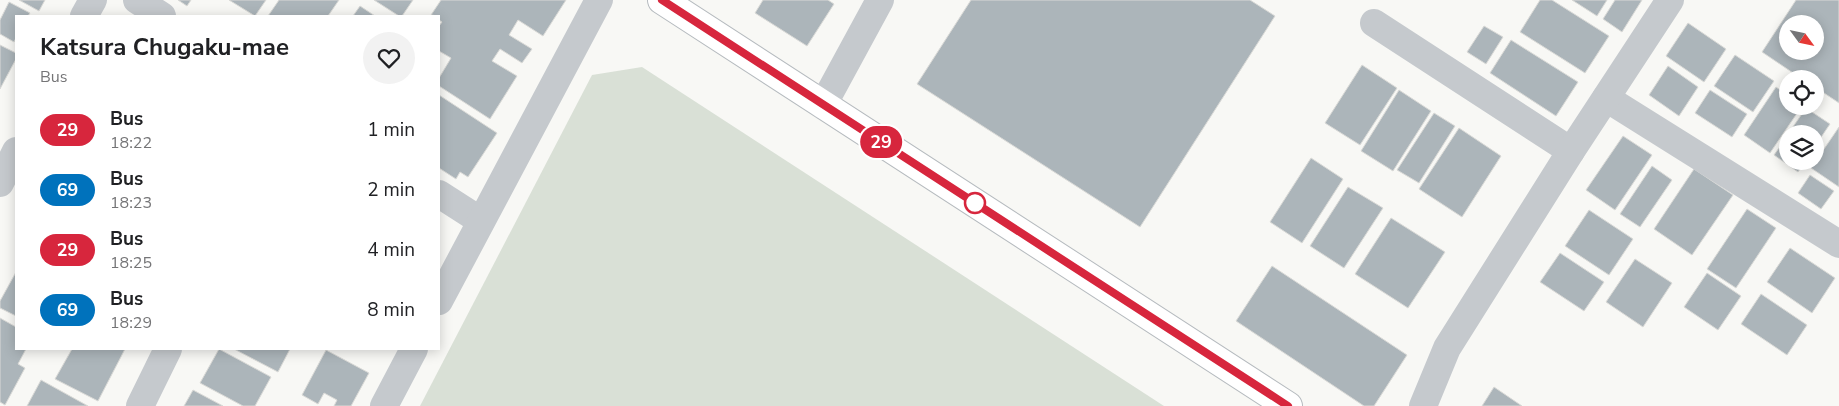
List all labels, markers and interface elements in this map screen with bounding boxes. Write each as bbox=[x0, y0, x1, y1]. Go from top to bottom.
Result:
north arrow bbox=[1779, 15, 1824, 60]
map controls bbox=[1779, 15, 1824, 170]
text: Katsura Chugaku-mae bbox=[40, 31, 289, 63]
button: heart bbox=[363, 32, 415, 84]
text: Bus bbox=[40, 66, 68, 88]
button: locate bbox=[1779, 70, 1824, 115]
text: Bus bbox=[110, 106, 143, 132]
text: 1 min bbox=[367, 117, 415, 143]
text: 29 bbox=[57, 118, 78, 142]
button: layers bbox=[1779, 125, 1824, 170]
line badge: 29 bbox=[858, 126, 904, 158]
text: 29 bbox=[870, 130, 892, 154]
text: 18:22 bbox=[110, 132, 152, 154]
text: Bus bbox=[110, 166, 143, 192]
text: 2 min bbox=[367, 177, 415, 203]
text: 69 bbox=[57, 178, 78, 202]
text: 18:23 bbox=[110, 192, 152, 214]
unlabelled marker bbox=[964, 192, 986, 214]
text: Bus bbox=[110, 226, 143, 252]
text: 4 min bbox=[367, 237, 415, 263]
text: 29 bbox=[57, 238, 78, 262]
text: 18:25 bbox=[110, 252, 152, 274]
text: Bus bbox=[110, 286, 143, 312]
text: 8 min bbox=[367, 297, 415, 323]
text: 69 bbox=[57, 298, 78, 322]
text: 18:29 bbox=[110, 312, 152, 334]

